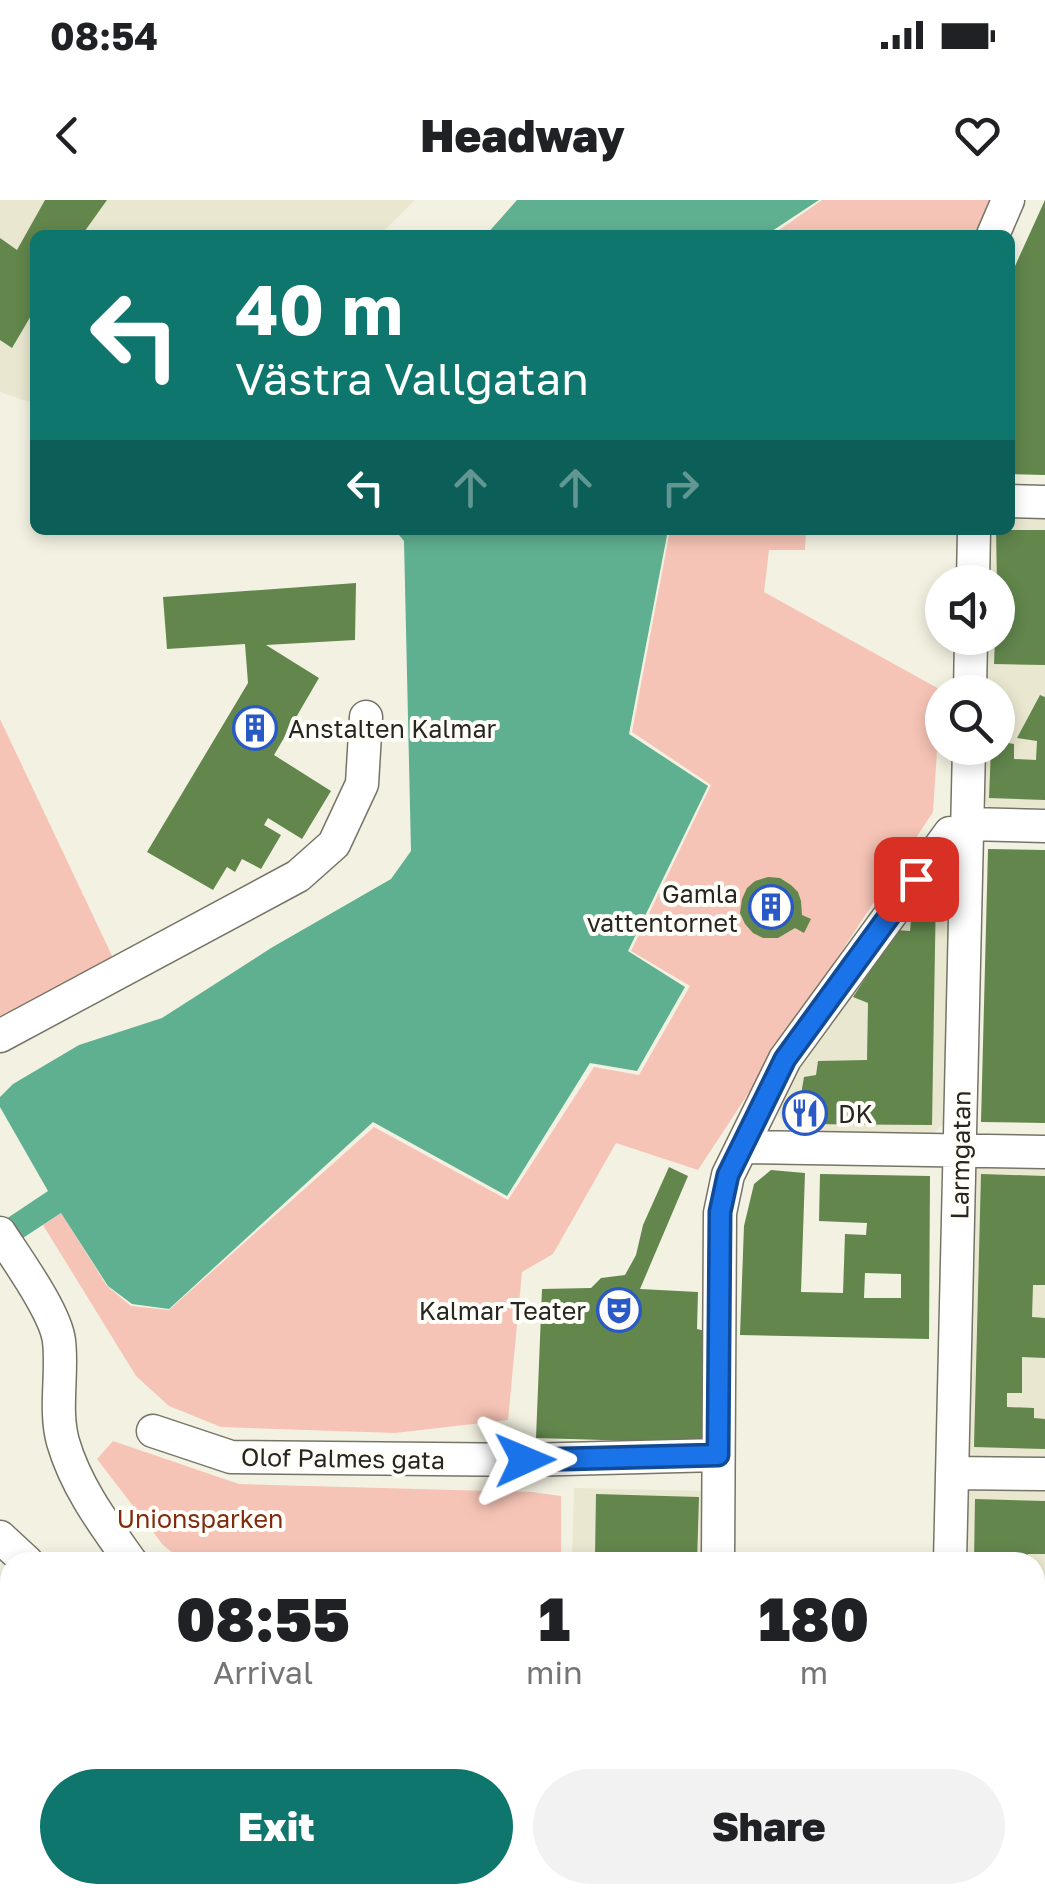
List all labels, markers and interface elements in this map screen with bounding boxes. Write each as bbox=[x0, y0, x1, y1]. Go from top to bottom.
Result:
text: 08:54 bbox=[50, 13, 158, 58]
icon: back bbox=[40, 108, 95, 163]
text: Headway bbox=[420, 108, 625, 162]
icon: heart bbox=[950, 108, 1005, 163]
text: 40 m bbox=[235, 266, 403, 350]
icon: left bbox=[70, 270, 200, 400]
text: Västra Vallgatan bbox=[235, 351, 589, 405]
icon: left bbox=[338, 460, 393, 515]
icon: ahead bbox=[443, 460, 498, 515]
icon: ahead bbox=[548, 460, 603, 515]
icon: right bbox=[653, 460, 708, 515]
map controls bbox=[925, 565, 1015, 765]
button: sound bbox=[925, 565, 1015, 655]
button: search bbox=[925, 675, 1015, 765]
building icon: Anstalten Kalmar bbox=[232, 705, 278, 751]
place label: Anstalten Kalmar bbox=[288, 713, 497, 744]
pin bbox=[874, 837, 959, 922]
icon: arrive bbox=[889, 852, 944, 907]
place label: Gamla vattentornet bbox=[587, 878, 738, 938]
building icon: Gamla vattentornet bbox=[748, 884, 794, 930]
restaurant icon: DK bbox=[782, 1090, 828, 1136]
street label: Larmgatan bbox=[943, 1090, 977, 1220]
place label: DK bbox=[838, 1098, 873, 1129]
theatre icon: Kalmar Teater bbox=[596, 1287, 642, 1333]
place label: Kalmar Teater bbox=[419, 1295, 586, 1326]
position arrow bbox=[473, 1408, 577, 1512]
street label: Olof Palmes gata bbox=[241, 1441, 445, 1475]
park label: Unionsparken bbox=[117, 1503, 283, 1534]
text: 08:55 bbox=[176, 1582, 350, 1654]
text: 1 bbox=[539, 1582, 570, 1654]
text: 180 bbox=[759, 1582, 869, 1654]
text: Arrival bbox=[213, 1653, 313, 1691]
text: min bbox=[526, 1653, 583, 1691]
text: m bbox=[800, 1653, 828, 1691]
button: Exit bbox=[40, 1769, 513, 1884]
button: Share bbox=[533, 1769, 1005, 1884]

